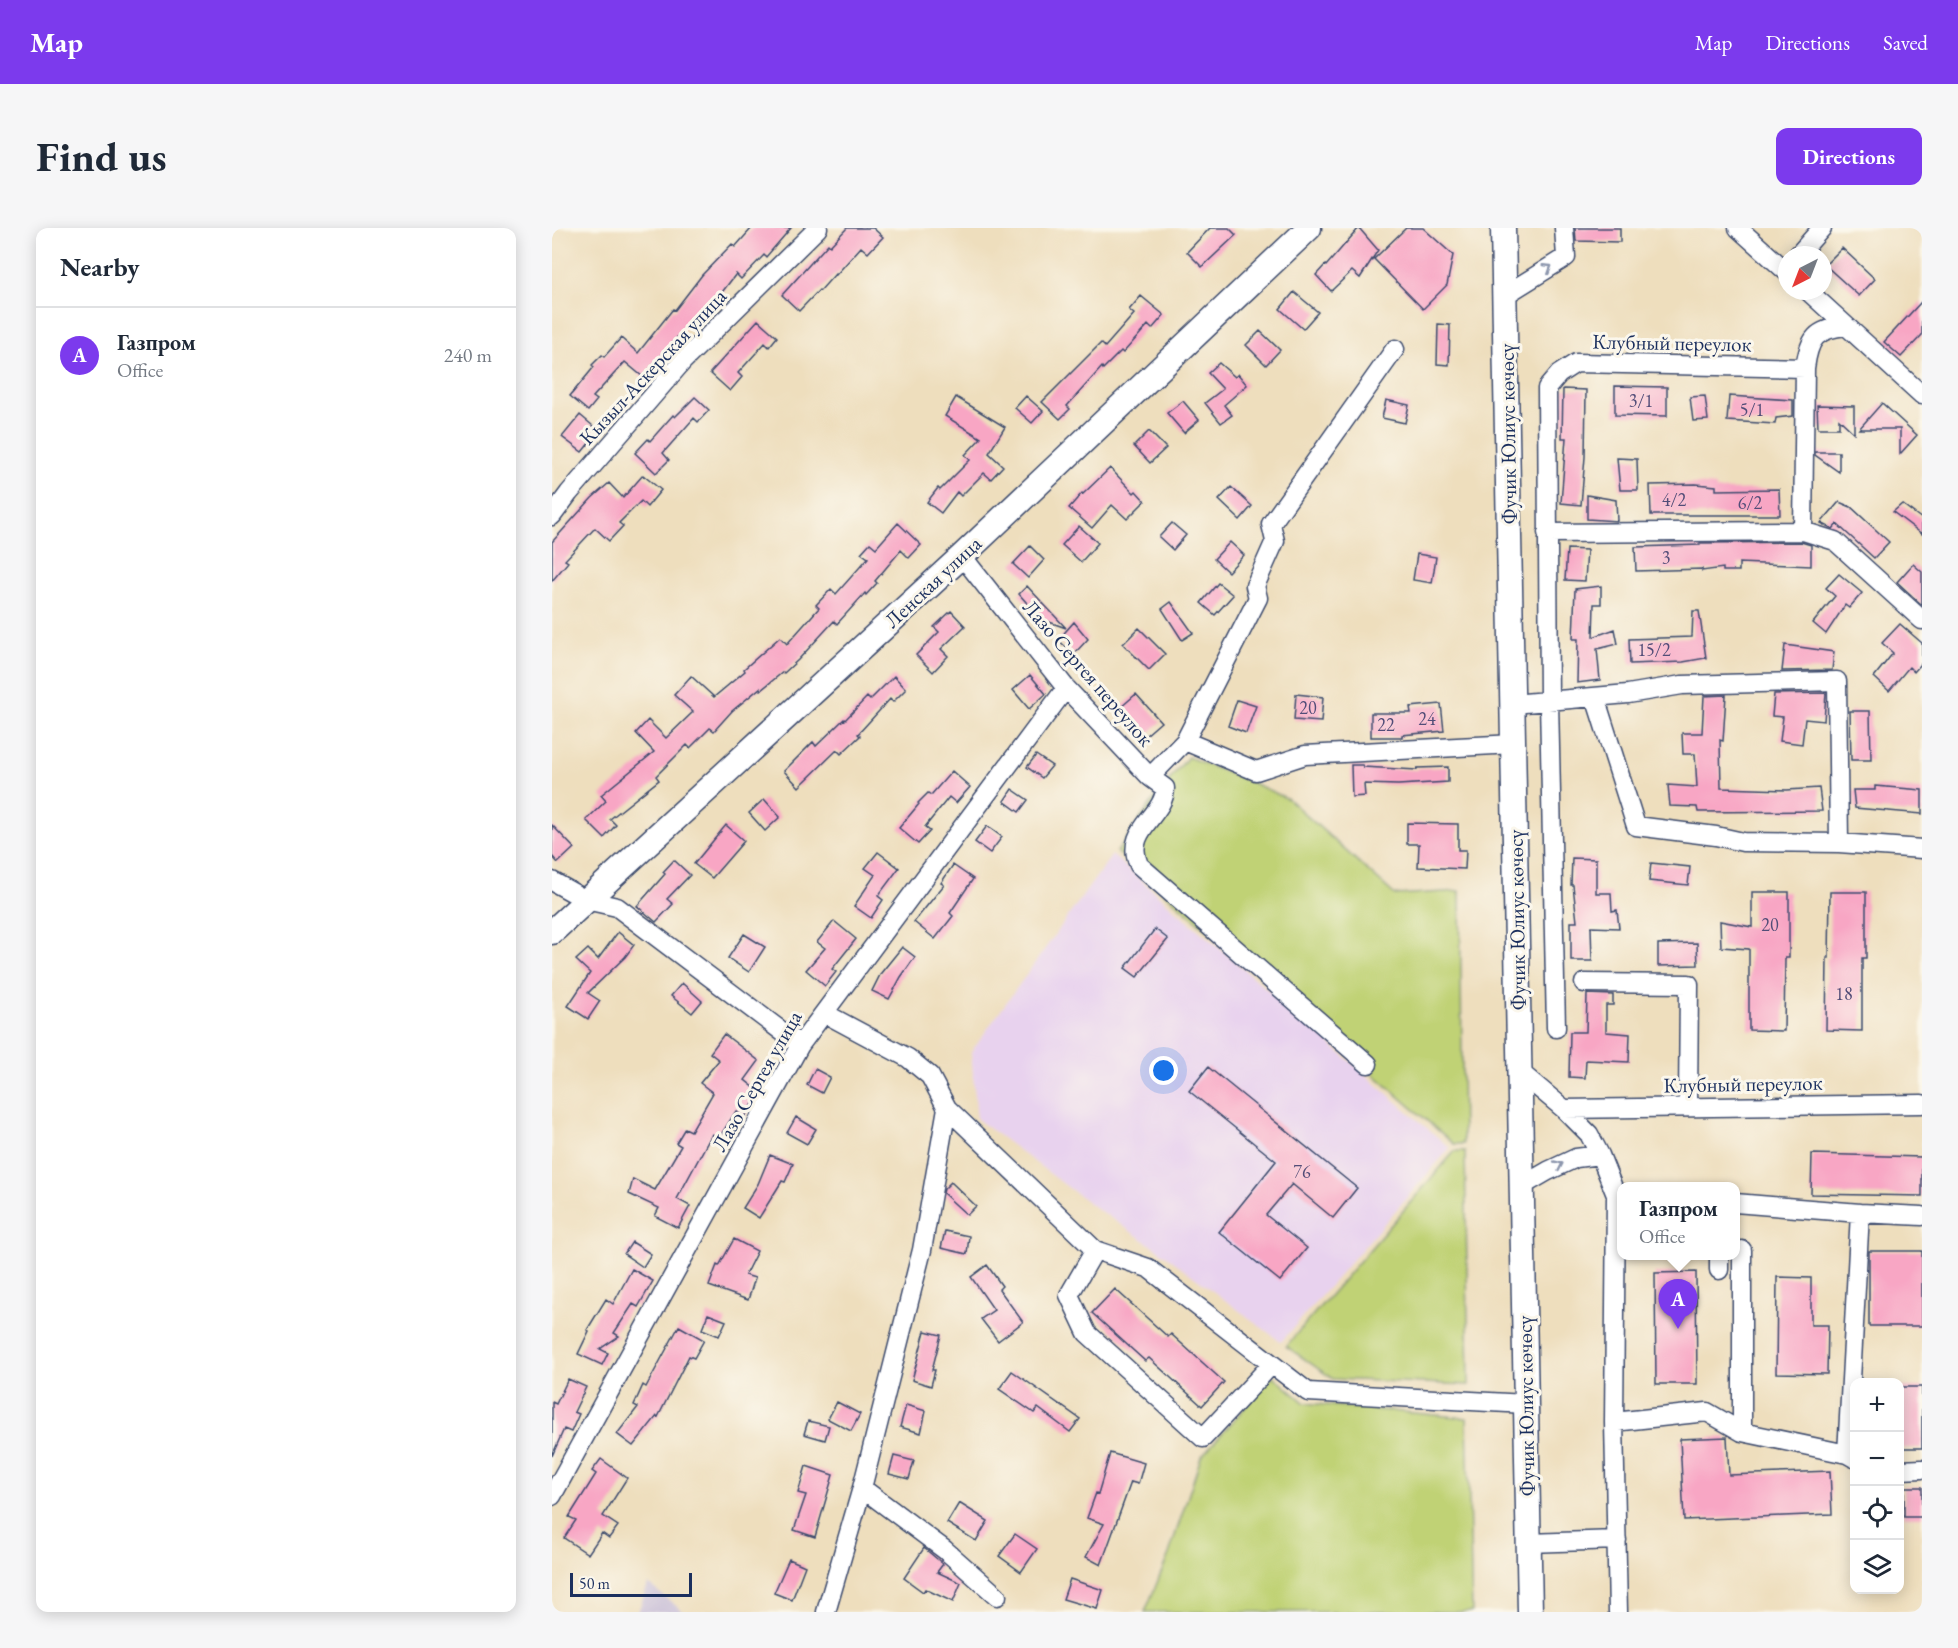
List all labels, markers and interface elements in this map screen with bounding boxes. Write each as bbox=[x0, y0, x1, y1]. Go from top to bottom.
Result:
text: Map bbox=[30, 24, 83, 60]
text: Map bbox=[1695, 29, 1732, 56]
text: Directions bbox=[1765, 29, 1850, 56]
text: Saved bbox=[1883, 29, 1928, 56]
button: Directions bbox=[1776, 128, 1922, 185]
text: Find us bbox=[36, 129, 167, 184]
north arrow bbox=[1778, 246, 1832, 300]
text: Nearby bbox=[60, 250, 140, 284]
one-way arrow bbox=[1542, 264, 1552, 276]
street label: Кызыл-Аскерская улица bbox=[573, 282, 732, 450]
text: Газпром bbox=[117, 328, 196, 357]
street label: Клубный переулок bbox=[1592, 328, 1752, 357]
text: A bbox=[72, 342, 87, 368]
text: 240 m bbox=[444, 342, 492, 368]
street label: Фучик Юлиус көчөсү bbox=[1492, 343, 1523, 525]
text: Office bbox=[117, 357, 163, 383]
house number: 3/1 bbox=[1629, 389, 1653, 412]
house number: 5/1 bbox=[1740, 398, 1764, 421]
house number: 4/2 bbox=[1662, 488, 1687, 511]
house number: 6/2 bbox=[1738, 491, 1763, 514]
street label: Ленская улица bbox=[878, 529, 987, 633]
house number: 3 bbox=[1662, 546, 1670, 569]
street label: Лазо Сергея переулок bbox=[1017, 594, 1160, 752]
house number: 15/2 bbox=[1637, 638, 1671, 661]
house number: 20 bbox=[1299, 696, 1317, 719]
house number: 24 bbox=[1418, 707, 1436, 730]
house number: 22 bbox=[1377, 713, 1395, 736]
street label: Фучик Юлиус көчөсү bbox=[1501, 829, 1532, 1011]
house number: 20 bbox=[1761, 913, 1779, 936]
house number: 18 bbox=[1835, 982, 1853, 1005]
street label: Лазо Сергея улица bbox=[705, 1005, 808, 1156]
your location bbox=[1149, 1056, 1178, 1085]
street label: Клубный переулок bbox=[1663, 1069, 1823, 1098]
house number: 76 bbox=[1293, 1160, 1311, 1183]
one-way arrow bbox=[1553, 1161, 1564, 1173]
popup bbox=[1617, 1182, 1740, 1260]
text: Газпром bbox=[1639, 1194, 1718, 1223]
text: Office bbox=[1639, 1223, 1685, 1249]
pin: A bbox=[1658, 1280, 1698, 1329]
street label: Фучик Юлиус көчөсү bbox=[1510, 1315, 1541, 1497]
map controls bbox=[1850, 1378, 1904, 1594]
button: + bbox=[1850, 1378, 1904, 1432]
button: − bbox=[1850, 1432, 1904, 1486]
button: locate bbox=[1850, 1486, 1904, 1540]
button: layers bbox=[1850, 1540, 1904, 1594]
scale bar bbox=[570, 1570, 692, 1598]
text: 50 m bbox=[579, 1573, 610, 1594]

